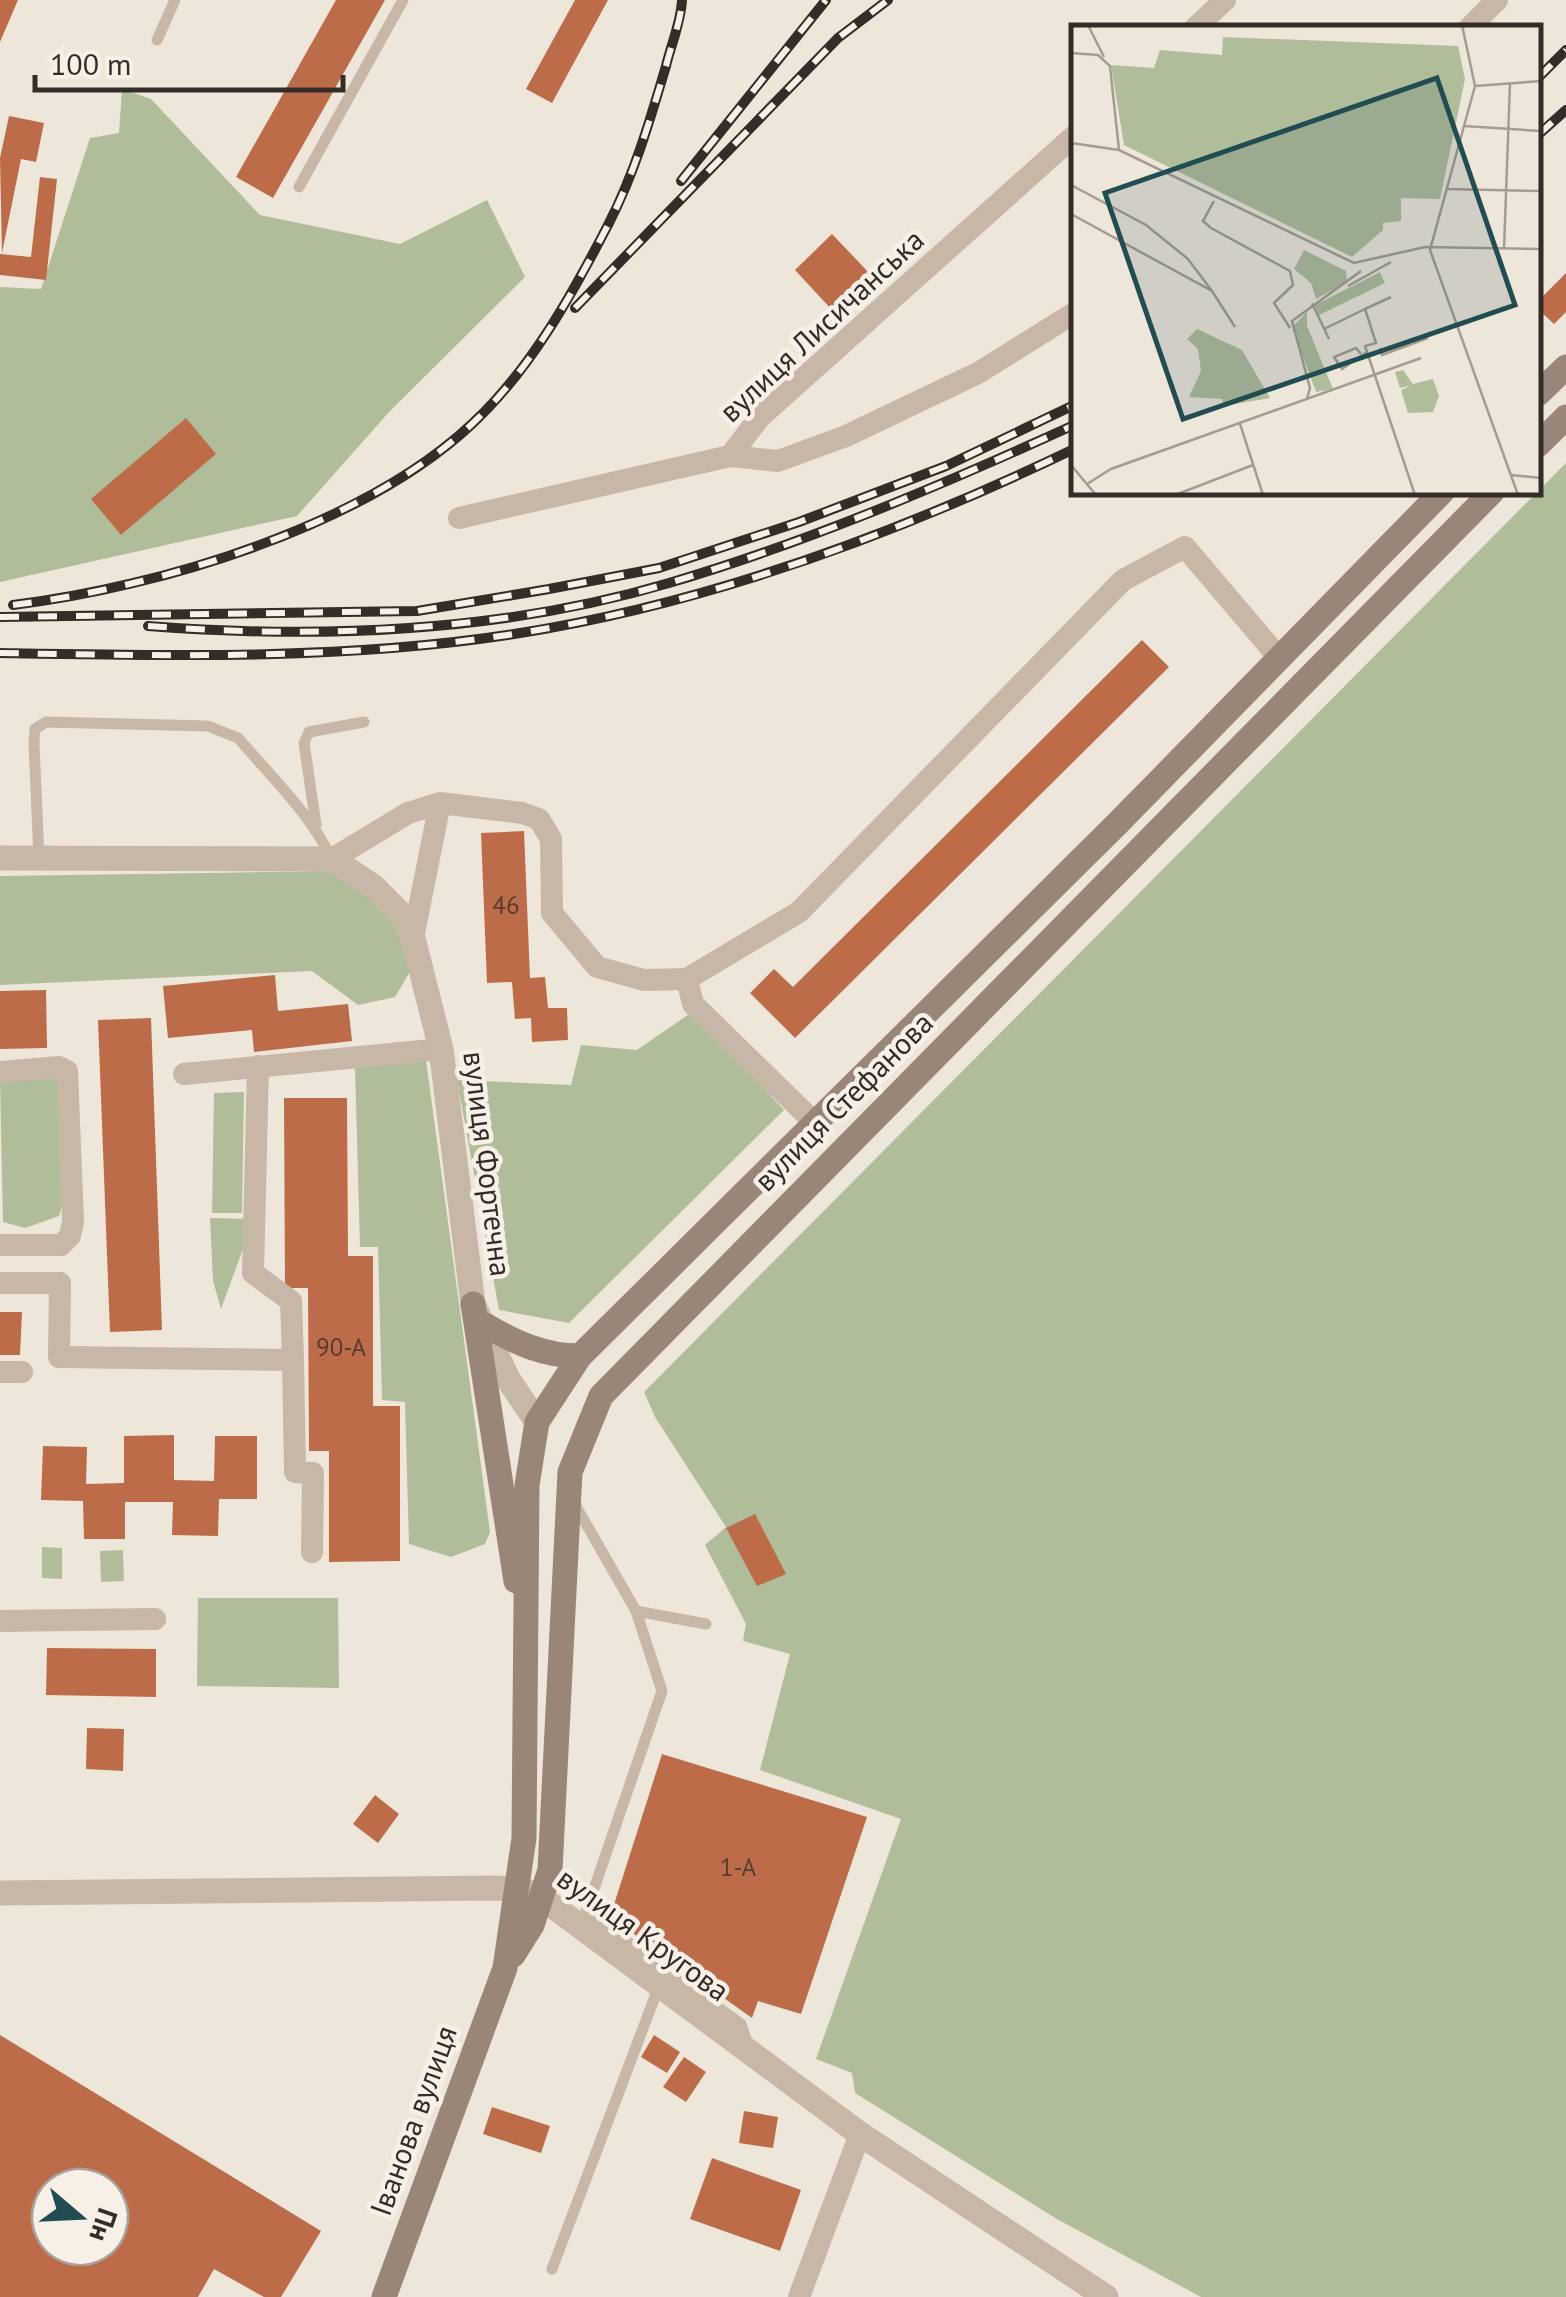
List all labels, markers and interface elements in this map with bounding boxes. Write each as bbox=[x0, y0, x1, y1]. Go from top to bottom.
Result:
inset map bbox=[1071, 25, 1541, 495]
scale bar bbox=[35, 30, 342, 92]
text: 100 m bbox=[50, 44, 131, 83]
street label: вулиця Лисичанська bbox=[710, 220, 932, 430]
house number: 46 bbox=[492, 889, 520, 921]
street label: вулиця Стефанова bbox=[745, 1003, 941, 1199]
street label: вулиця Фортечна bbox=[455, 1049, 522, 1279]
house number: 90-А bbox=[316, 1331, 366, 1363]
house number: 1-А bbox=[720, 1851, 756, 1883]
street label: вулиця Кругова bbox=[550, 1858, 738, 2009]
street label: Іванова вулиця bbox=[360, 2020, 465, 2221]
north arrow bbox=[30, 2167, 130, 2267]
text: Пн bbox=[81, 2204, 127, 2247]

